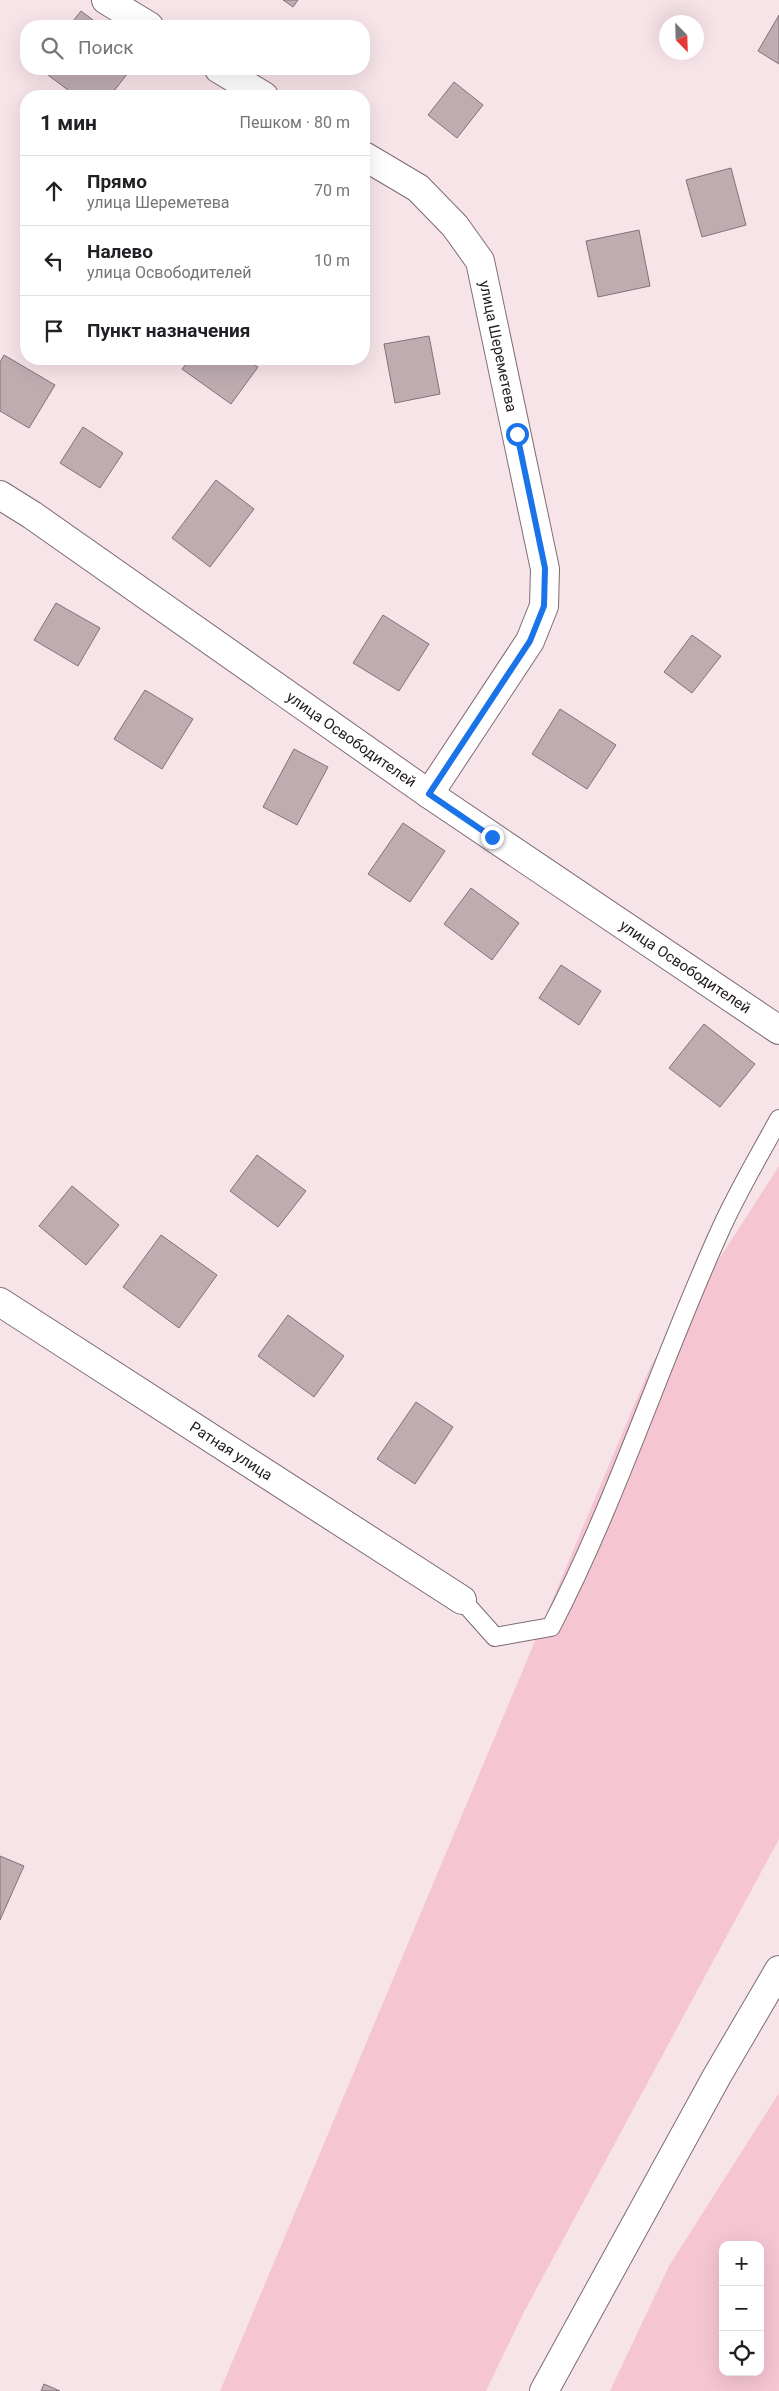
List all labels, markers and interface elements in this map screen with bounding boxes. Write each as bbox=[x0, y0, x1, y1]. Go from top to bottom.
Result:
north arrow bbox=[659, 15, 704, 60]
search box bbox=[20, 20, 370, 75]
icon: search bbox=[38, 34, 66, 62]
text: Поиск bbox=[78, 36, 134, 59]
text: 1 мин bbox=[40, 111, 97, 135]
text: Пешком · 80 m bbox=[240, 113, 350, 132]
text: Прямо bbox=[87, 170, 147, 193]
icon: ahead bbox=[40, 177, 68, 205]
text: 70 m bbox=[314, 181, 350, 200]
text: улица Шереметева bbox=[87, 193, 230, 212]
text: Налево bbox=[87, 240, 153, 263]
icon: left bbox=[40, 247, 68, 275]
text: 10 m bbox=[314, 251, 350, 270]
text: улица Освободителей bbox=[87, 263, 251, 282]
street label: улица Шереметева bbox=[475, 279, 521, 414]
icon: arrive bbox=[40, 317, 68, 345]
text: Пункт назначения bbox=[87, 319, 250, 342]
route start bbox=[506, 423, 529, 446]
street label: улица Освободителей bbox=[283, 688, 420, 791]
route end bbox=[481, 826, 504, 849]
street label: улица Освободителей bbox=[616, 916, 754, 1017]
street label: Ратная улица bbox=[186, 1418, 276, 1484]
map controls bbox=[719, 2241, 764, 2376]
button: + bbox=[719, 2241, 764, 2286]
button: − bbox=[719, 2286, 764, 2331]
button: locate bbox=[719, 2331, 764, 2376]

